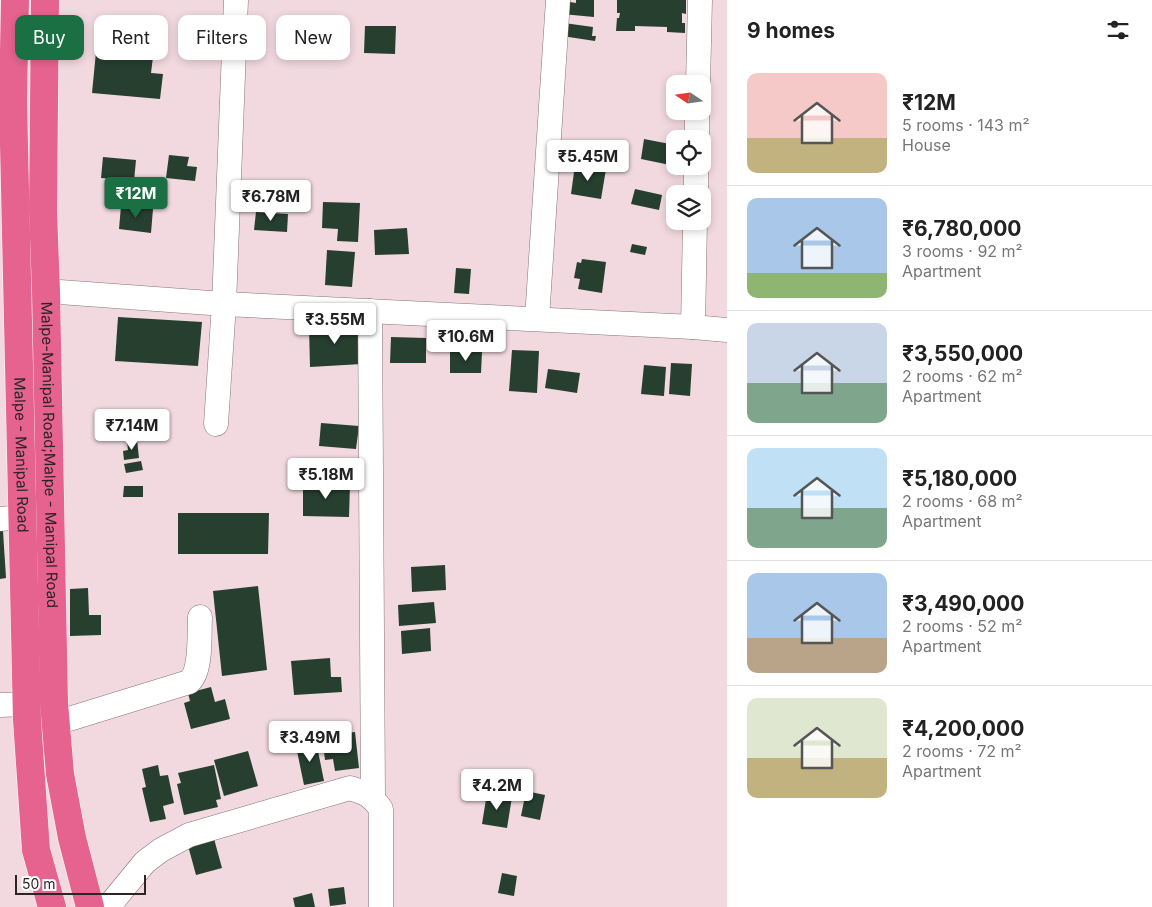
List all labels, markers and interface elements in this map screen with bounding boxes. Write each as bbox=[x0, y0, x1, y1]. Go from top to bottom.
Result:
chip: Buy bbox=[15, 15, 84, 60]
chip: Rent bbox=[94, 15, 168, 60]
chip: Filters bbox=[178, 15, 266, 60]
chip: New bbox=[276, 15, 350, 60]
icon: filters bbox=[1104, 16, 1132, 44]
text: 9 homes bbox=[747, 18, 835, 43]
north arrow bbox=[666, 75, 711, 120]
map controls bbox=[666, 75, 711, 230]
text: ₹12M bbox=[902, 90, 956, 115]
icon: home bbox=[787, 93, 847, 153]
text: 5 rooms · 143 m² bbox=[902, 115, 1030, 135]
button: locate bbox=[666, 130, 711, 175]
text: House bbox=[902, 135, 951, 155]
pin: ₹5.45M bbox=[547, 140, 629, 182]
text: ₹5.45M bbox=[558, 146, 618, 166]
pin: ₹12M bbox=[106, 176, 166, 219]
pin: ₹6.78M bbox=[230, 180, 312, 222]
text: ₹12M bbox=[115, 183, 157, 203]
button: layers bbox=[666, 185, 711, 230]
text: ₹6.78M bbox=[242, 186, 300, 206]
text: ₹6,780,000 bbox=[902, 216, 1022, 241]
icon: home bbox=[787, 218, 847, 278]
text: 3 rooms · 92 m² bbox=[902, 241, 1023, 261]
text: Apartment bbox=[902, 261, 982, 281]
street label: Malpe-Manipal Road;Malpe - Manipal Road bbox=[37, 301, 62, 608]
pin: ₹3.55M bbox=[294, 302, 376, 345]
text: ₹3.55M bbox=[305, 309, 365, 329]
pin: ₹10.6M bbox=[425, 320, 507, 362]
text: ₹10.6M bbox=[438, 326, 494, 346]
text: ₹3,550,000 bbox=[902, 341, 1023, 366]
icon: home bbox=[787, 343, 847, 403]
text: 2 rooms · 62 m² bbox=[902, 366, 1023, 386]
street label: Malpe - Manipal Road bbox=[10, 377, 33, 533]
text: Apartment bbox=[902, 386, 982, 406]
pin: ₹7.14M bbox=[91, 408, 173, 451]
text: ₹7.14M bbox=[106, 415, 158, 435]
pin: ₹5.18M bbox=[285, 458, 367, 500]
text: ₹5.18M bbox=[298, 464, 354, 484]
text: ₹5,180,000 bbox=[902, 466, 1017, 491]
icon: home bbox=[787, 468, 847, 528]
text: 2 rooms · 68 m² bbox=[902, 491, 1023, 511]
text: Apartment bbox=[902, 511, 982, 531]
text: ₹3,490,000 bbox=[902, 591, 1024, 616]
icon: home bbox=[787, 593, 847, 653]
text: 2 rooms · 52 m² bbox=[902, 616, 1022, 636]
text: Apartment bbox=[902, 636, 982, 656]
text: ₹4,200,000 bbox=[902, 716, 1024, 741]
icon: home bbox=[787, 718, 847, 778]
pin: ₹3.49M bbox=[269, 720, 351, 763]
text: ₹3.49M bbox=[280, 727, 340, 747]
text: 2 rooms · 72 m² bbox=[902, 741, 1022, 761]
text: Apartment bbox=[902, 761, 982, 781]
pin: ₹4.2M bbox=[462, 768, 532, 811]
text: ₹4.2M bbox=[472, 775, 522, 795]
scale bar bbox=[15, 872, 146, 895]
text: 50 m bbox=[22, 875, 56, 892]

